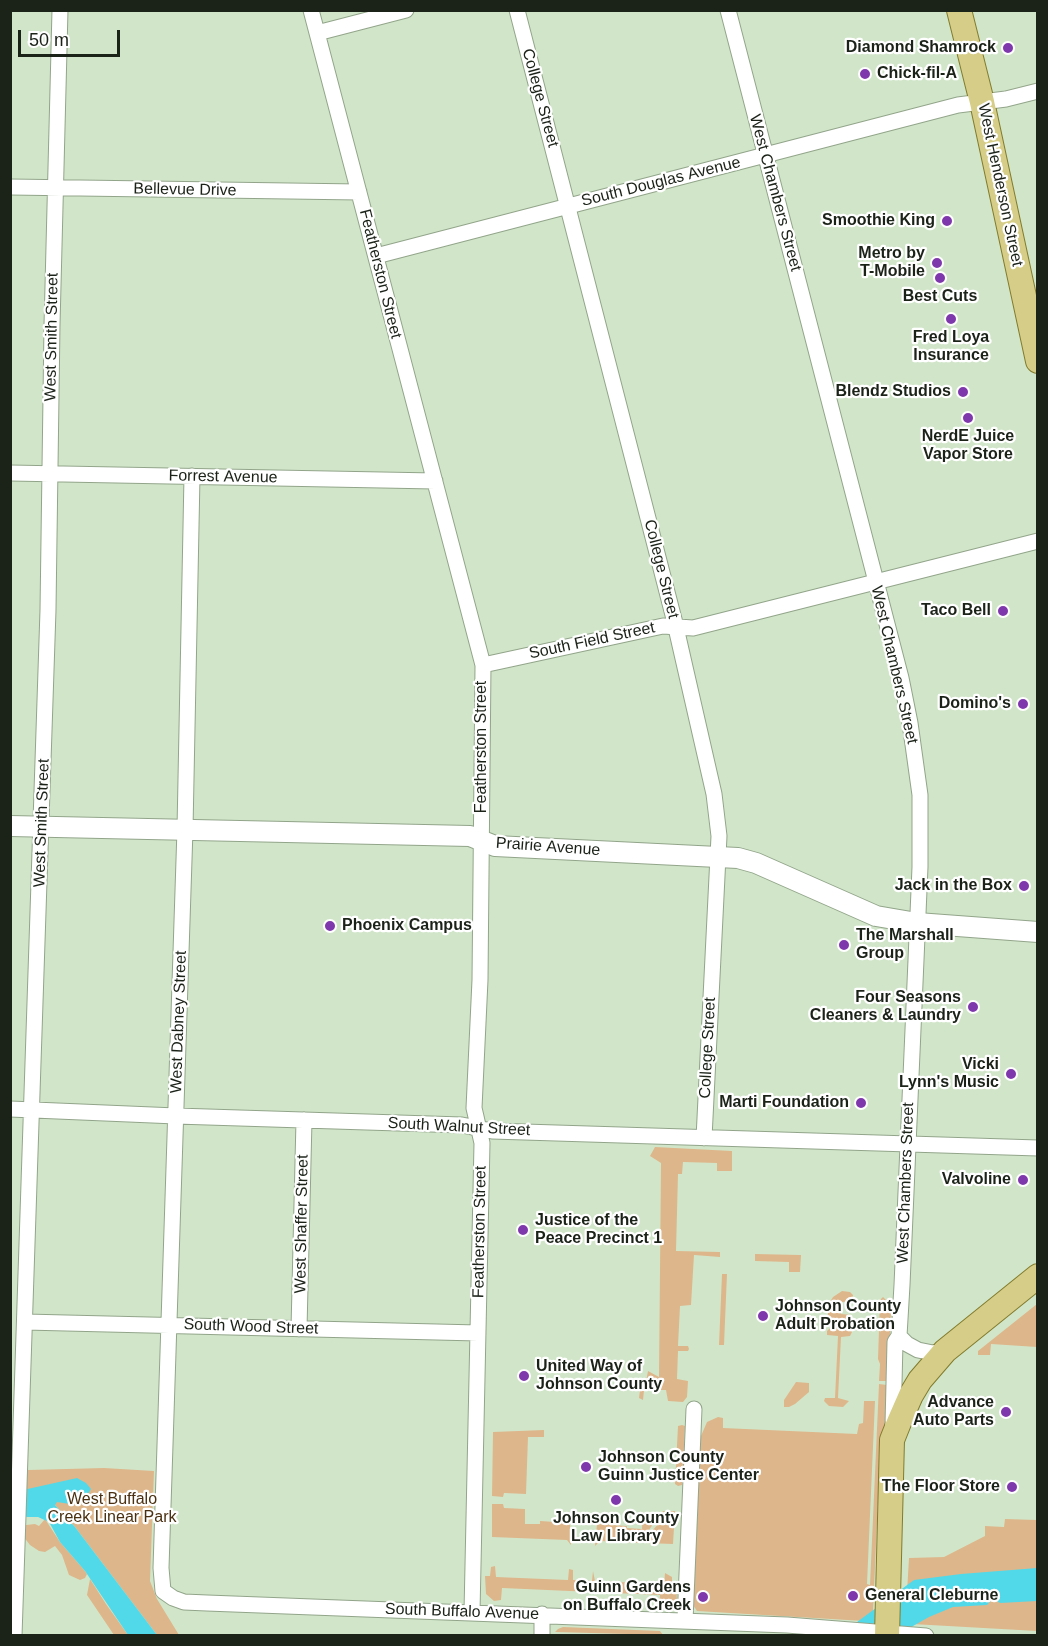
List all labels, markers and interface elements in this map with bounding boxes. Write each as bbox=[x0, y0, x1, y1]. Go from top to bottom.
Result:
scale bar bbox=[21, 18, 123, 56]
text: 50 m bbox=[29, 30, 69, 50]
place label: Diamond Shamrock bbox=[846, 38, 996, 58]
marker: Diamond Shamrock bbox=[1001, 41, 1015, 55]
street label: College Street bbox=[518, 47, 562, 149]
place label: Chick-fil-A bbox=[877, 64, 957, 84]
marker: Chick-fil-A bbox=[858, 67, 872, 81]
street label: West Henderson Street bbox=[973, 102, 1027, 268]
street label: West Chambers Street bbox=[745, 112, 805, 274]
street label: South Douglas Avenue bbox=[579, 153, 743, 211]
street label: Bellevue Drive bbox=[133, 180, 237, 200]
street label: Featherston Street bbox=[355, 207, 405, 341]
place label: Smoothie King bbox=[822, 211, 935, 231]
marker: Smoothie King bbox=[940, 214, 954, 228]
place label: Metro by T-Mobile bbox=[858, 244, 925, 282]
marker: Metro by T-Mobile bbox=[930, 256, 944, 270]
marker: Best Cuts bbox=[933, 271, 947, 285]
street label: West Smith Street bbox=[41, 273, 63, 401]
place label: Best Cuts bbox=[903, 287, 977, 307]
marker: Fred Loya Insurance bbox=[944, 312, 958, 326]
place label: Fred Loya Insurance bbox=[913, 328, 989, 366]
place label: Blendz Studios bbox=[835, 382, 951, 402]
marker: Blendz Studios bbox=[956, 385, 970, 399]
marker: NerdE Juice Vapor Store bbox=[961, 411, 975, 425]
place label: NerdE Juice Vapor Store bbox=[922, 427, 1014, 465]
street label: Forrest Avenue bbox=[168, 466, 278, 488]
street label: College Street bbox=[639, 517, 683, 621]
street label: West Chambers Street bbox=[866, 584, 922, 746]
place label: Taco Bell bbox=[921, 601, 991, 621]
marker: Taco Bell bbox=[996, 604, 1010, 618]
street label: South Field Street bbox=[527, 618, 657, 664]
street label: Featherston Street bbox=[472, 681, 492, 813]
place label: Domino's bbox=[939, 694, 1011, 714]
marker: Domino's bbox=[1016, 697, 1030, 711]
street label: West Smith Street bbox=[30, 758, 54, 888]
street label: Prairie Avenue bbox=[495, 834, 601, 860]
place label: Jack in the Box bbox=[895, 876, 1012, 896]
marker: Jack in the Box bbox=[1017, 879, 1031, 893]
place label: Phoenix Campus bbox=[342, 916, 472, 936]
marker: Phoenix Campus bbox=[323, 919, 337, 933]
place label: The Marshall Group bbox=[856, 926, 954, 964]
marker: The Marshall Group bbox=[837, 938, 851, 952]
street label: West Dabney Street bbox=[167, 950, 191, 1094]
place label: Four Seasons Cleaners & Laundry bbox=[810, 988, 961, 1026]
street label: College Street bbox=[696, 997, 720, 1099]
marker: Four Seasons Cleaners & Laundry bbox=[966, 1000, 980, 1014]
place label: Vicki Lynn's Music bbox=[899, 1055, 999, 1093]
marker: Vicki Lynn's Music bbox=[1004, 1067, 1018, 1081]
place label: Marti Foundation bbox=[719, 1093, 849, 1113]
marker: Marti Foundation bbox=[854, 1096, 868, 1110]
street label: West Chambers Street bbox=[894, 1102, 918, 1264]
street label: South Walnut Street bbox=[387, 1114, 531, 1140]
street label: West Shaffer Street bbox=[291, 1154, 313, 1294]
street label: Featherston Street bbox=[469, 1166, 491, 1298]
place label: Valvoline bbox=[942, 1170, 1011, 1190]
marker: Valvoline bbox=[1016, 1173, 1030, 1187]
place label: Justice of the Peace Precinct 1 bbox=[535, 1211, 662, 1249]
marker: Justice of the Peace Precinct 1 bbox=[516, 1223, 530, 1237]
place label: Johnson County Adult Probation bbox=[775, 1297, 901, 1335]
marker: Johnson County Adult Probation bbox=[756, 1309, 770, 1323]
street label: South Wood Street bbox=[183, 1315, 319, 1339]
place label: United Way of Johnson County bbox=[536, 1357, 662, 1395]
marker: United Way of Johnson County bbox=[517, 1369, 531, 1383]
place label: Advance Auto Parts bbox=[913, 1393, 994, 1431]
marker: Advance Auto Parts bbox=[999, 1405, 1013, 1419]
place label: Johnson County Guinn Justice Center bbox=[598, 1448, 759, 1486]
marker: Johnson County Guinn Justice Center bbox=[579, 1460, 593, 1474]
place label: The Floor Store bbox=[882, 1477, 1000, 1497]
marker: The Floor Store bbox=[1005, 1480, 1019, 1494]
park label: West Buffalo Creek Linear Park bbox=[48, 1490, 176, 1528]
marker: Johnson County Law Library bbox=[609, 1493, 623, 1507]
place label: Johnson County Law Library bbox=[553, 1509, 679, 1547]
place label: Guinn Gardens on Buffalo Creek bbox=[563, 1578, 691, 1616]
place label: General Cleburne bbox=[865, 1586, 998, 1606]
marker: General Cleburne bbox=[846, 1589, 860, 1603]
marker: Guinn Gardens on Buffalo Creek bbox=[696, 1590, 710, 1604]
street label: South Buffalo Avenue bbox=[385, 1600, 539, 1624]

